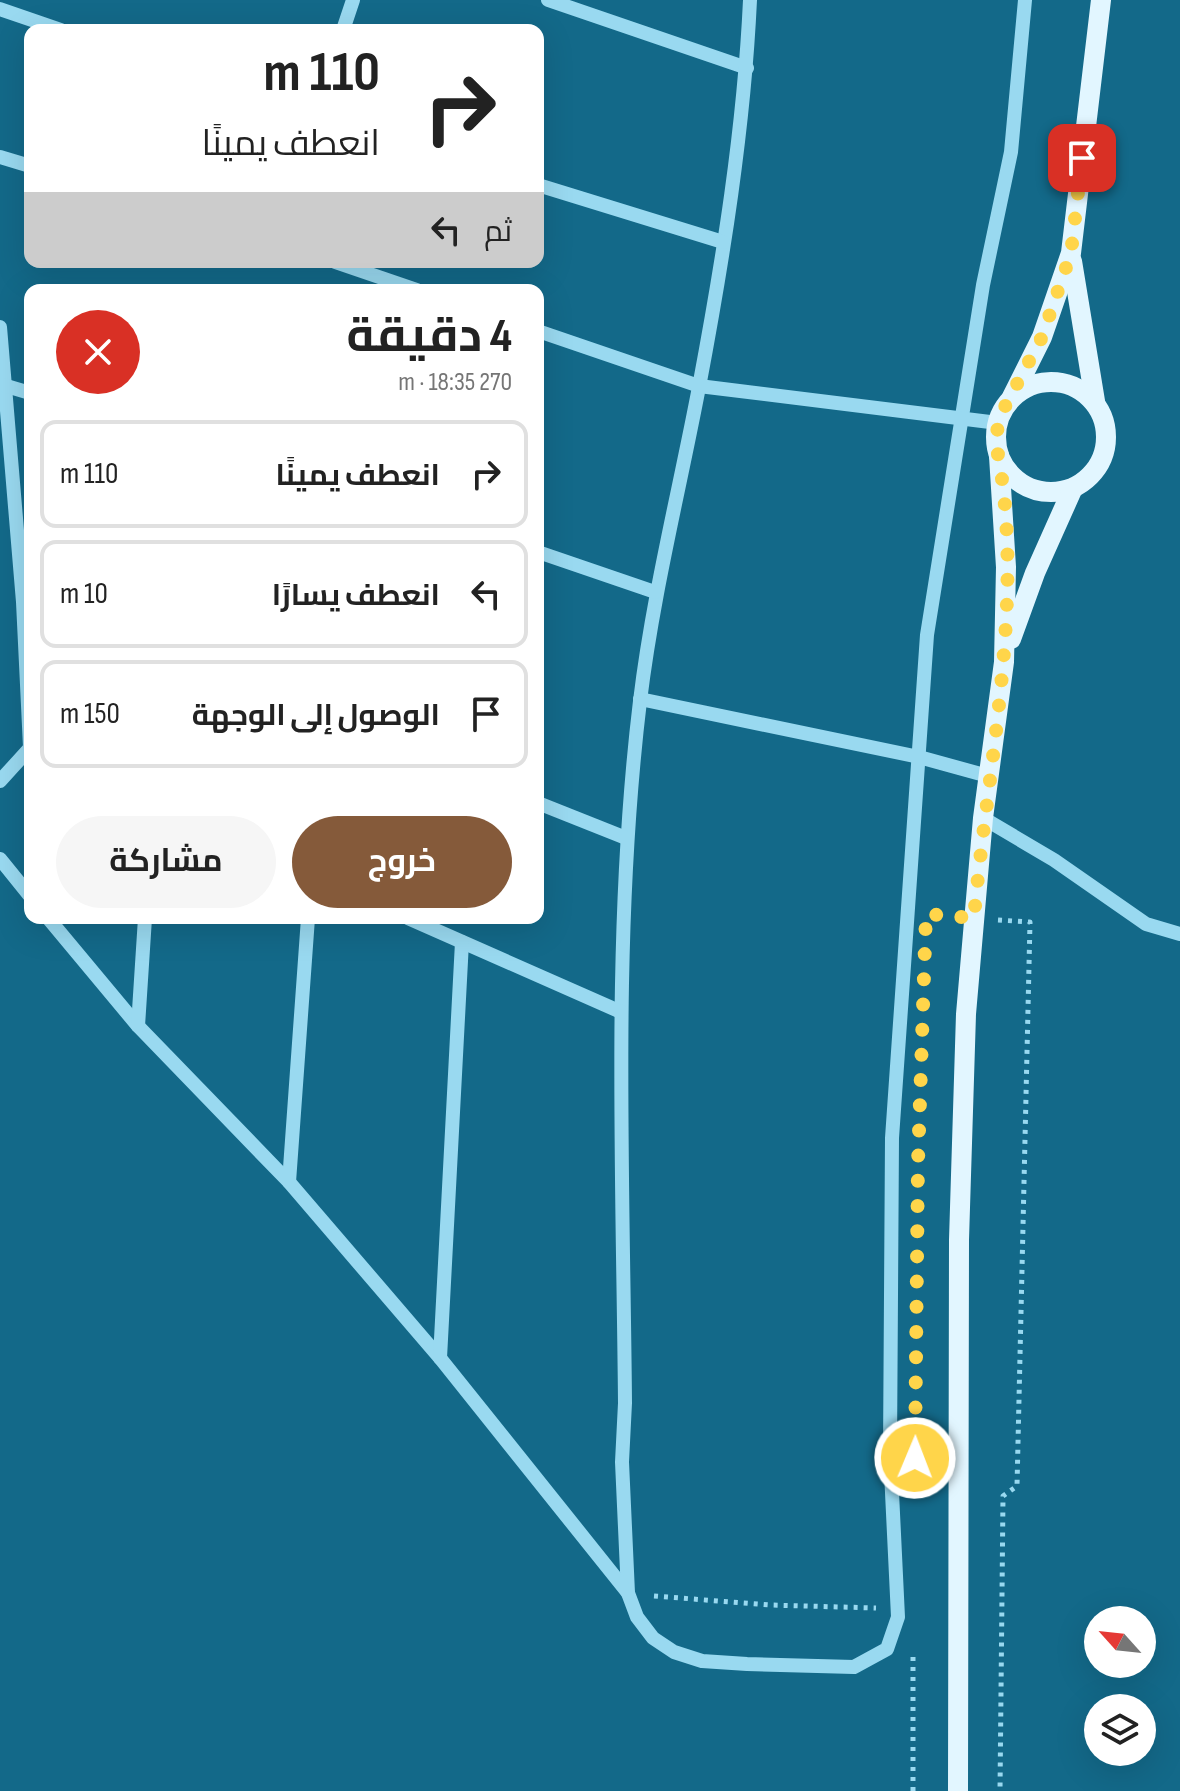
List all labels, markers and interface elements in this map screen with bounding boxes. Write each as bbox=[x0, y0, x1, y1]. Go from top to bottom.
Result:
text: 110 m bbox=[264, 40, 380, 107]
icon: right bbox=[408, 56, 512, 160]
text: انعطف يمينًا bbox=[201, 123, 380, 166]
pin bbox=[1048, 124, 1116, 192]
icon: arrive bbox=[1060, 136, 1104, 180]
icon: left bbox=[424, 208, 468, 252]
text: ثم bbox=[484, 214, 512, 250]
text: 4 دقيقة bbox=[346, 308, 512, 365]
button: close bbox=[56, 310, 140, 394]
text: 270 m · 18:35 bbox=[398, 367, 512, 398]
icon: right bbox=[464, 452, 508, 496]
text: 110 m bbox=[60, 456, 118, 492]
text: انعطف يمينًا bbox=[275, 458, 440, 494]
icon: left bbox=[464, 572, 508, 616]
text: 10 m bbox=[60, 576, 108, 612]
text: انعطف يسارًا bbox=[272, 578, 440, 614]
icon: arrive bbox=[464, 692, 508, 736]
text: 150 m bbox=[60, 696, 120, 732]
text: الوصول إلى الوجهة bbox=[192, 698, 440, 734]
button: مشاركة bbox=[56, 816, 276, 908]
button: خروج bbox=[292, 816, 512, 908]
position arrow bbox=[873, 1416, 957, 1500]
north arrow bbox=[1084, 1606, 1156, 1678]
map controls bbox=[1084, 1606, 1156, 1766]
button: layers bbox=[1084, 1694, 1156, 1766]

